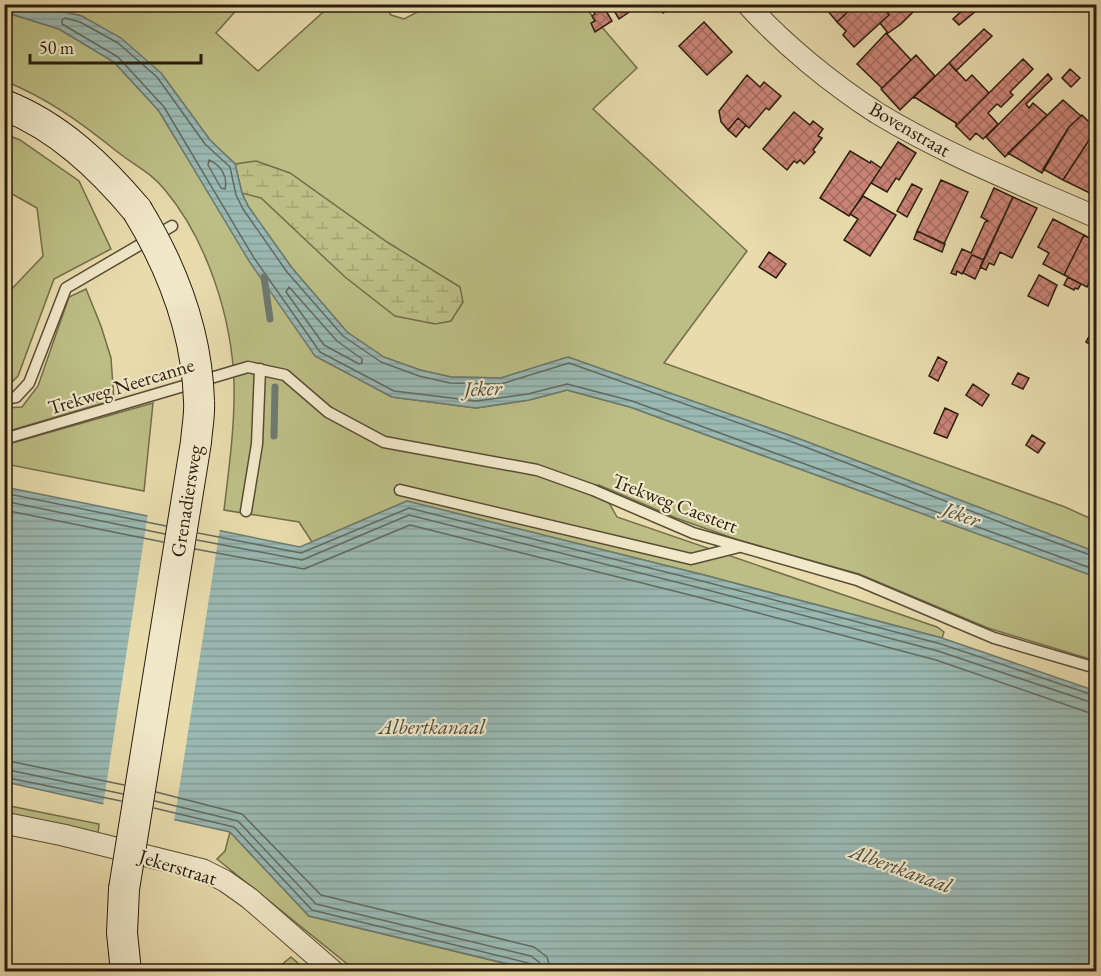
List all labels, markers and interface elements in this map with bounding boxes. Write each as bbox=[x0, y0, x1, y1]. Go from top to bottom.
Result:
scale bar bbox=[30, 27, 201, 65]
text: 50 m bbox=[39, 36, 74, 59]
street label: Bovenstraat bbox=[865, 95, 956, 163]
street label: Trekweg Neercanne bbox=[45, 351, 197, 421]
water label: Jeker bbox=[460, 374, 503, 402]
street label: Grenadiersweg bbox=[164, 443, 208, 559]
street label: Trekweg Caestert bbox=[609, 467, 742, 539]
water label: Jeker bbox=[936, 494, 985, 533]
water label: Albertkanaal bbox=[377, 713, 486, 740]
water label: Albertkanaal bbox=[844, 836, 957, 899]
street label: Jekerstraat bbox=[134, 842, 221, 891]

